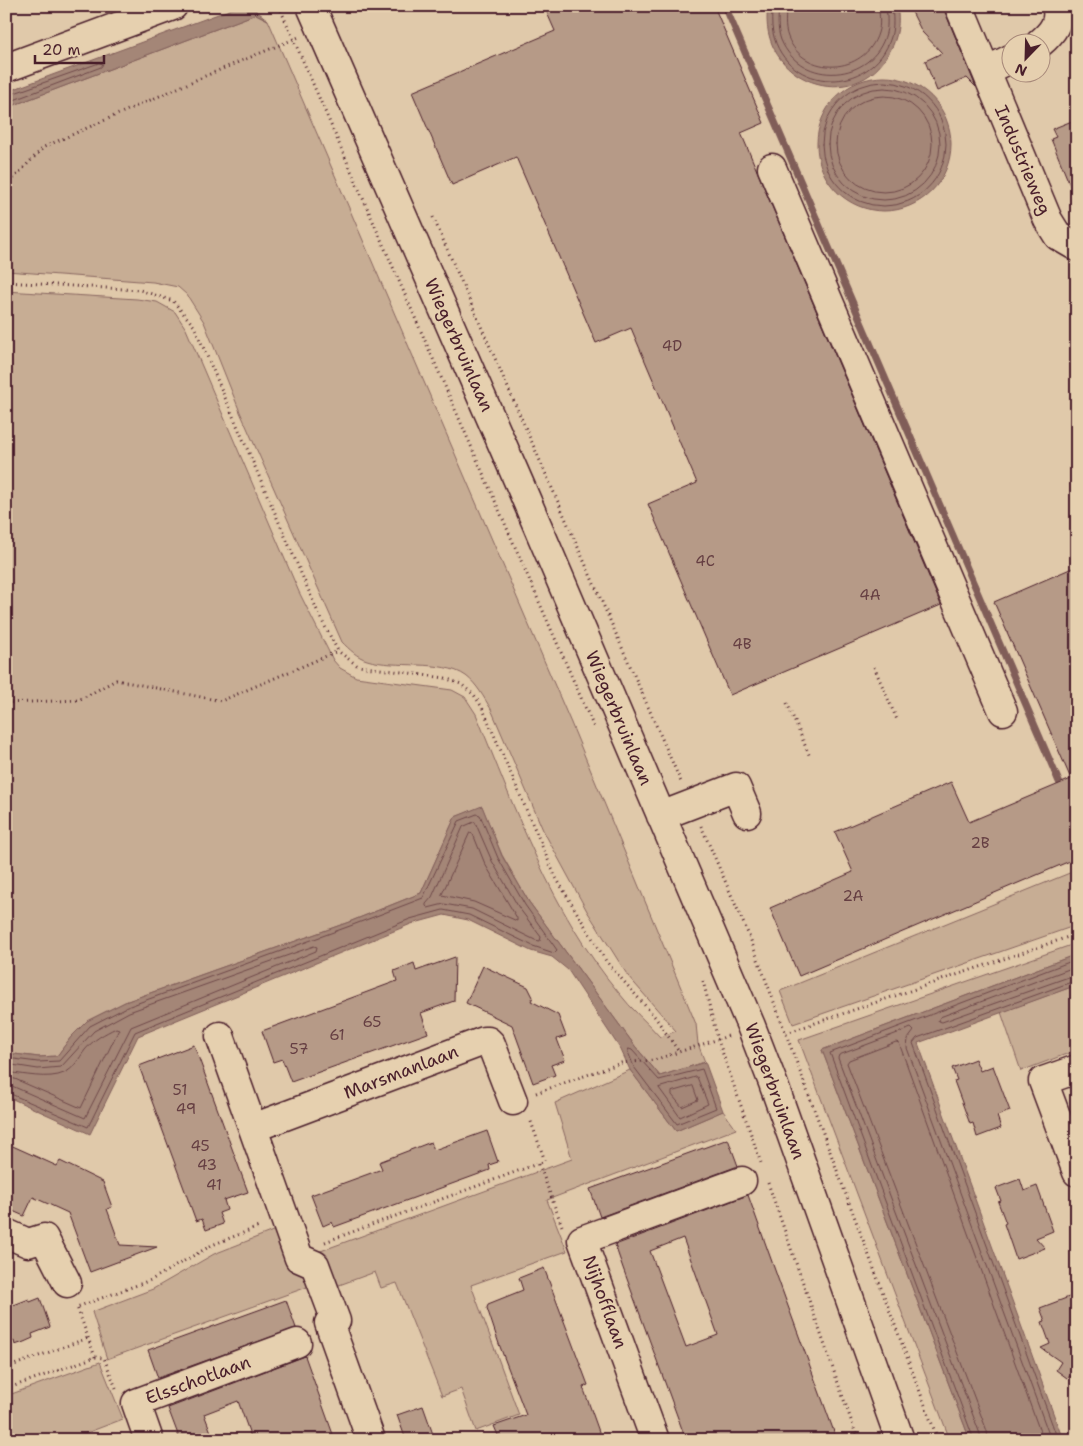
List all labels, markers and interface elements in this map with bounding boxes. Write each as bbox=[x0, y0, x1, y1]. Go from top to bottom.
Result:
scale bar bbox=[35, 32, 104, 64]
north arrow bbox=[1000, 32, 1050, 82]
text: 20 m bbox=[42, 40, 81, 60]
text: N bbox=[1012, 60, 1030, 80]
street label: Industrieweg bbox=[989, 101, 1057, 219]
street label: Wiegerbruinlaan bbox=[419, 274, 499, 416]
house number: 4D bbox=[662, 336, 682, 356]
house number: 4C bbox=[695, 551, 715, 571]
house number: 4A bbox=[859, 585, 881, 605]
house number: 4B bbox=[732, 634, 752, 654]
street label: Wiegerbruinlaan bbox=[580, 647, 658, 789]
house number: 2B bbox=[970, 833, 990, 853]
house number: 2A bbox=[843, 886, 863, 906]
house number: 65 bbox=[362, 1012, 382, 1032]
street label: Wiegerbruinlaan bbox=[739, 1019, 811, 1163]
house number: 61 bbox=[329, 1025, 345, 1045]
house number: 57 bbox=[290, 1039, 308, 1059]
street label: Marsmanlaan bbox=[340, 1039, 462, 1105]
house number: 51 bbox=[173, 1080, 187, 1100]
house number: 49 bbox=[176, 1099, 196, 1119]
house number: 45 bbox=[190, 1136, 210, 1156]
house number: 43 bbox=[197, 1155, 217, 1175]
house number: 41 bbox=[206, 1175, 222, 1195]
street label: Nijhofflaan bbox=[577, 1252, 633, 1352]
street label: Elsschotlaan bbox=[142, 1350, 254, 1410]

